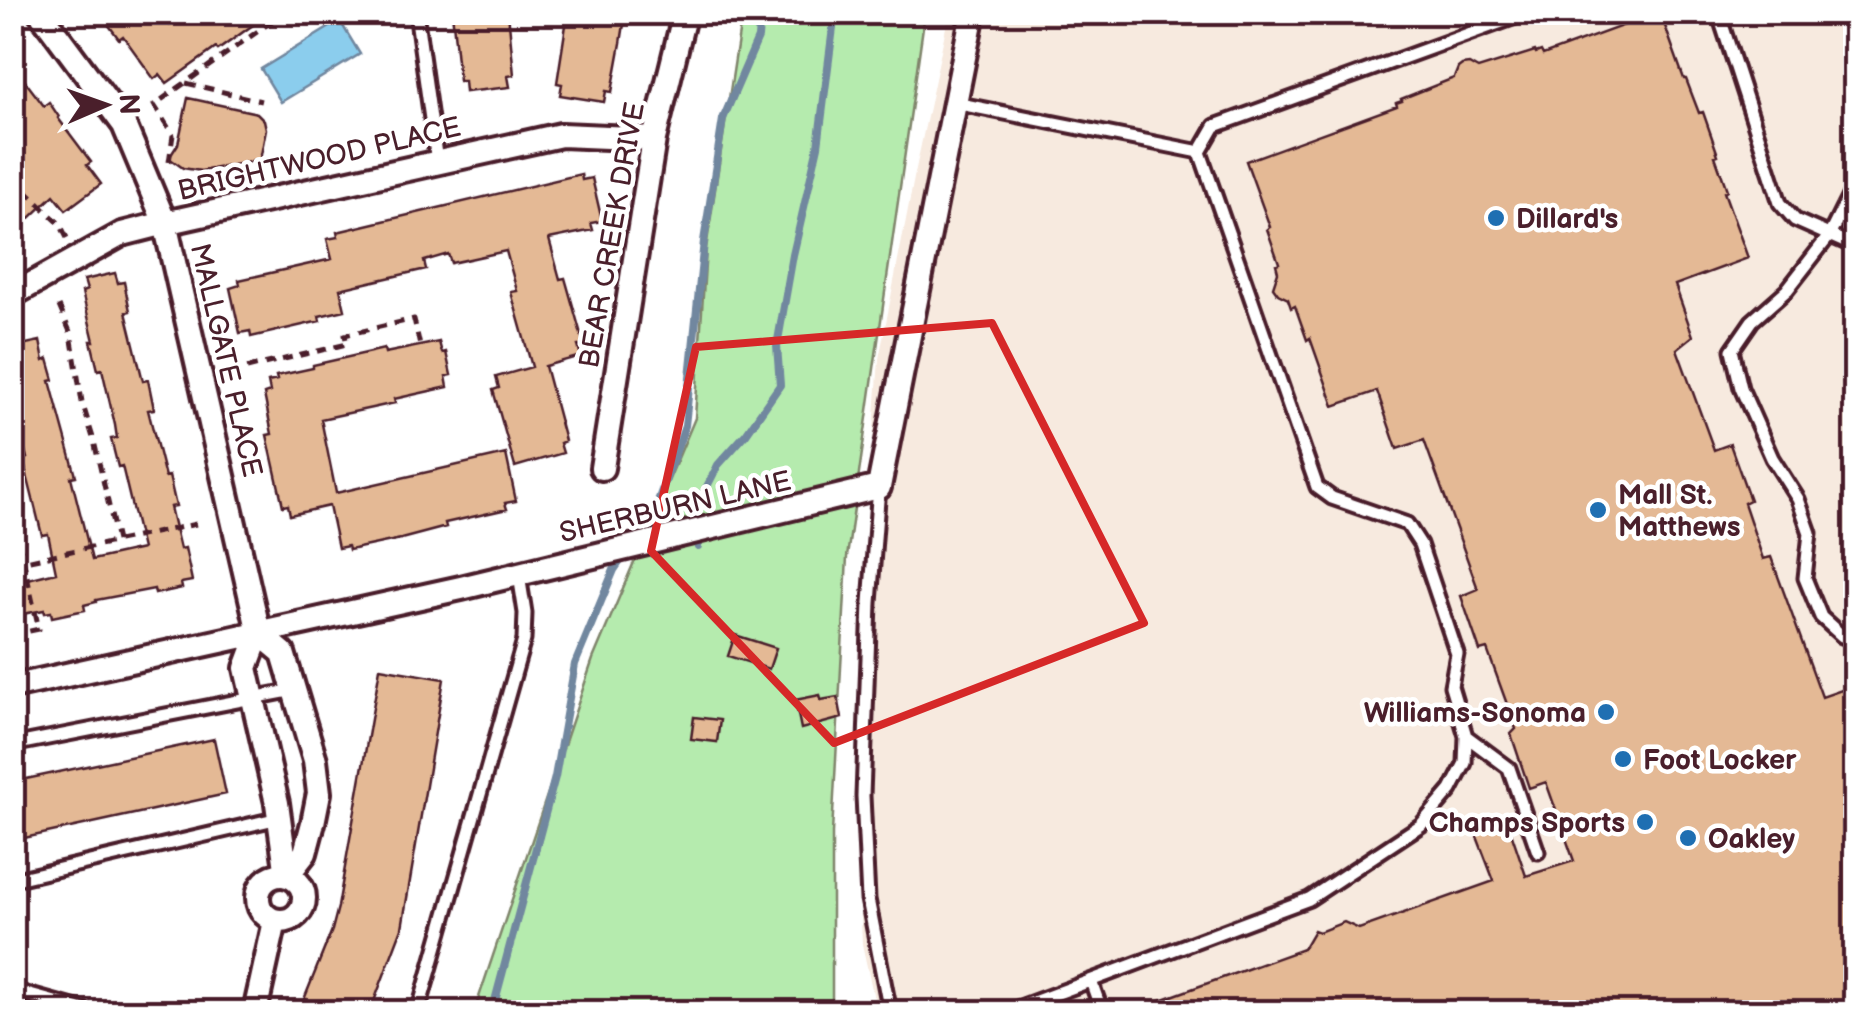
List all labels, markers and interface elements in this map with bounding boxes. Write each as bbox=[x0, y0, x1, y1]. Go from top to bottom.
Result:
north arrow bbox=[55, 55, 155, 155]
text: N bbox=[112, 93, 145, 115]
street label: BEAR CREEK DRIVE bbox=[573, 100, 652, 371]
street label: BRIGHTWOOD PLACE bbox=[175, 111, 464, 208]
place label: Dillard's bbox=[1516, 203, 1618, 236]
marker: Dillard's bbox=[1485, 207, 1507, 229]
street label: MALLGATE PLACE bbox=[183, 240, 268, 480]
street label: SHERBURN LANE bbox=[556, 465, 794, 550]
place label: Mall St. Matthews bbox=[1618, 479, 1740, 544]
marker: Mall St. Matthews bbox=[1587, 499, 1609, 521]
place label: Williams-Sonoma bbox=[1364, 697, 1586, 730]
marker: Williams-Sonoma bbox=[1595, 701, 1617, 723]
place label: Foot Locker bbox=[1643, 744, 1797, 777]
marker: Foot Locker bbox=[1612, 748, 1634, 770]
place label: Champs Sports bbox=[1429, 807, 1625, 840]
marker: Champs Sports bbox=[1634, 811, 1656, 833]
place label: Oakley bbox=[1708, 823, 1795, 856]
marker: Oakley bbox=[1677, 827, 1699, 849]

